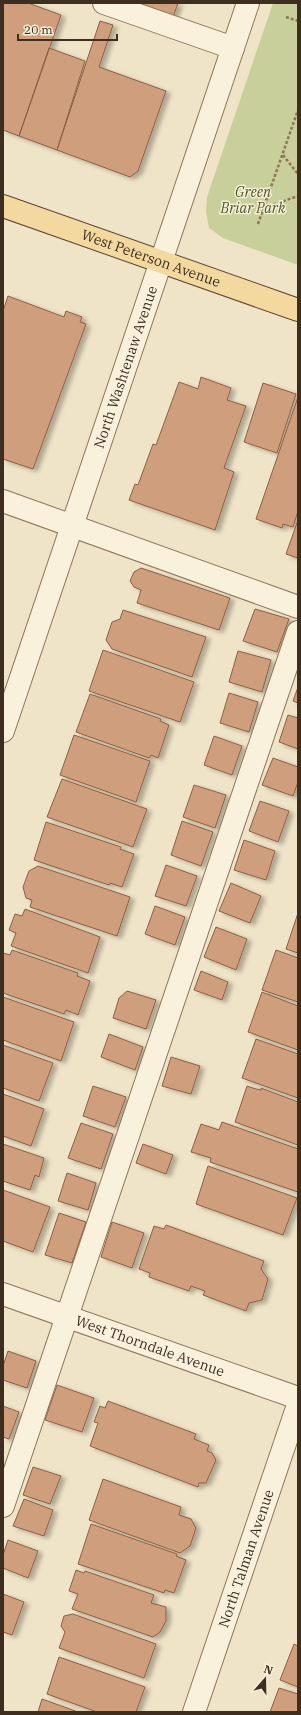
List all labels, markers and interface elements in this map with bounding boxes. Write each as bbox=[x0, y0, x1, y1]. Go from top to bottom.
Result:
scale bar bbox=[18, 16, 117, 42]
text: 20 m bbox=[24, 22, 53, 37]
park label: Green Briar Park bbox=[220, 183, 286, 217]
street label: West Peterson Avenue bbox=[79, 225, 223, 291]
street label: North Washtenaw Avenue bbox=[90, 283, 161, 451]
street label: West Thorndale Avenue bbox=[73, 1311, 227, 1380]
street label: North Talman Avenue bbox=[214, 1487, 278, 1630]
north arrow bbox=[245, 1659, 285, 1699]
text: N bbox=[262, 1662, 275, 1678]

